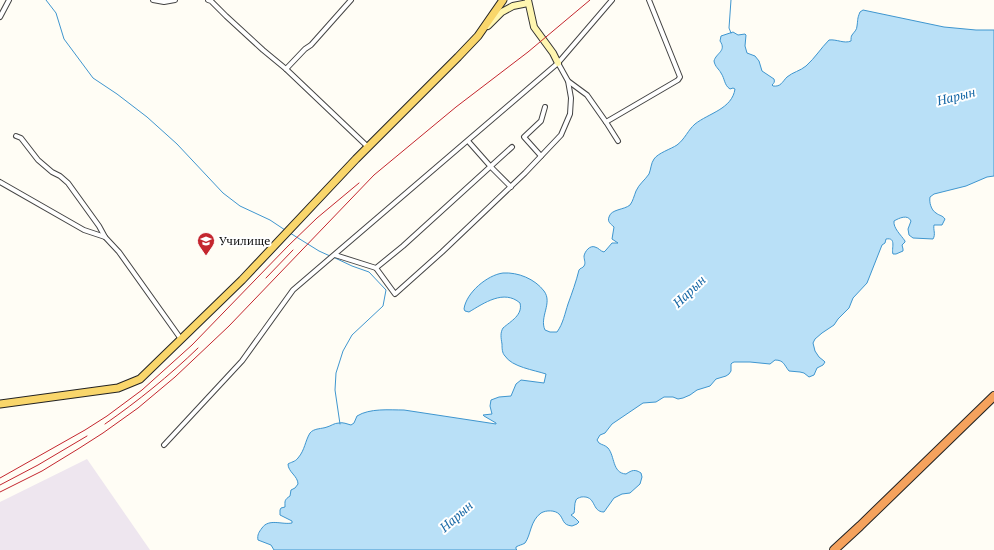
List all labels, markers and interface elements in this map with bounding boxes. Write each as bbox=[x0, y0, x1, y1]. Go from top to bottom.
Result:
water label: Нарын bbox=[934, 83, 977, 110]
school or university icon: Училище bbox=[196, 231, 216, 256]
place label: Училище bbox=[219, 233, 270, 248]
water label: Нарын bbox=[668, 271, 709, 312]
water label: Нарын bbox=[435, 496, 477, 536]

